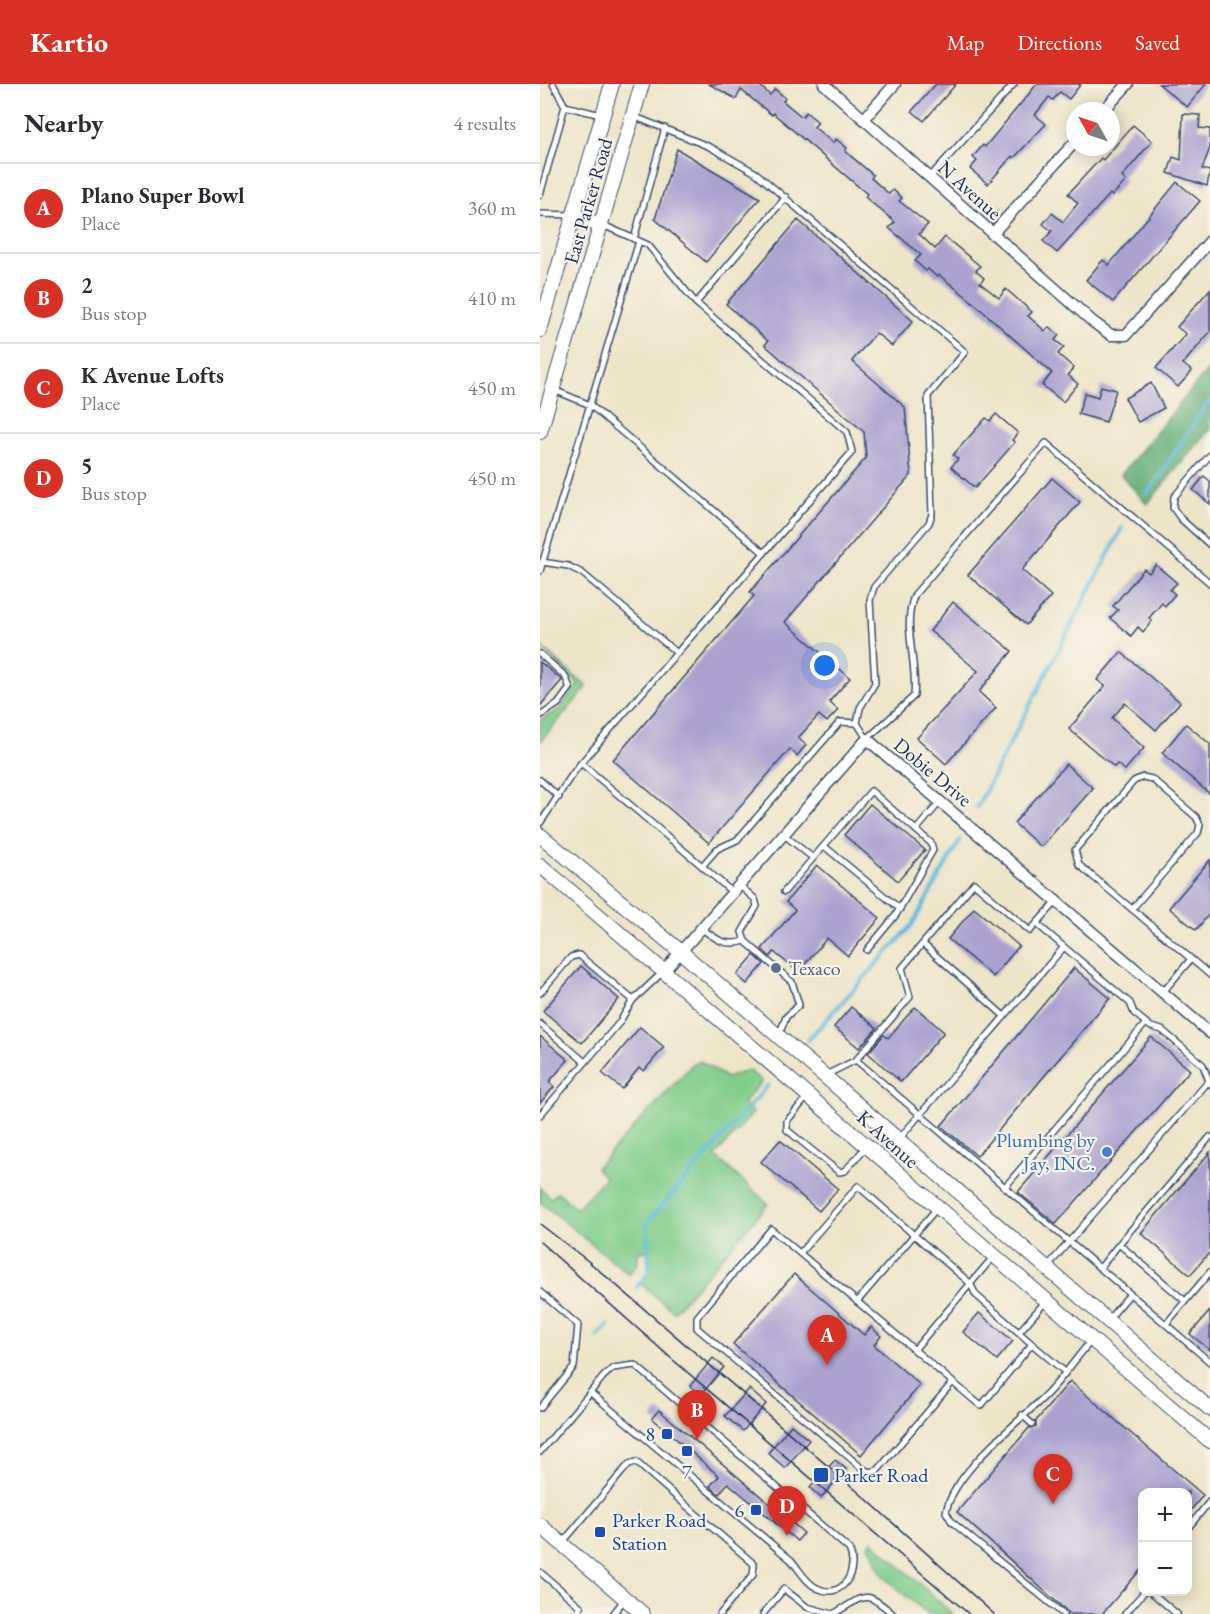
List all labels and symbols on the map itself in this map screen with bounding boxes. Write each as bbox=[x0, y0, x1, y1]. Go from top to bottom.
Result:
north arrow bbox=[1066, 102, 1120, 156]
street label: East Parker Road bbox=[558, 134, 619, 267]
street label: N Avenue bbox=[933, 154, 1008, 226]
your location bbox=[810, 651, 839, 680]
street label: Dobie Drive bbox=[888, 732, 978, 813]
place label: Texaco bbox=[788, 955, 841, 981]
marker: Texaco bbox=[769, 961, 783, 975]
street label: K Avenue bbox=[851, 1104, 925, 1174]
place label: Plumbing by Jay, INC. bbox=[996, 1127, 1095, 1176]
marker: Plumbing by Jay, INC. bbox=[1100, 1145, 1114, 1159]
pin: A bbox=[808, 1316, 846, 1365]
pin: B bbox=[678, 1390, 716, 1440]
place label: 8 bbox=[645, 1421, 655, 1447]
marker: 8 bbox=[660, 1427, 674, 1441]
marker: 7 bbox=[680, 1444, 694, 1458]
pin: C bbox=[1034, 1454, 1072, 1504]
place label: 7 bbox=[682, 1459, 692, 1485]
place label: Parker Road bbox=[834, 1462, 929, 1488]
marker: Parker Road bbox=[812, 1466, 830, 1484]
pin: D bbox=[768, 1486, 806, 1536]
place label: 6 bbox=[734, 1497, 744, 1523]
marker: 6 bbox=[749, 1503, 763, 1517]
place label: Parker Road Station bbox=[612, 1507, 707, 1556]
marker: Parker Road Station bbox=[593, 1525, 607, 1539]

